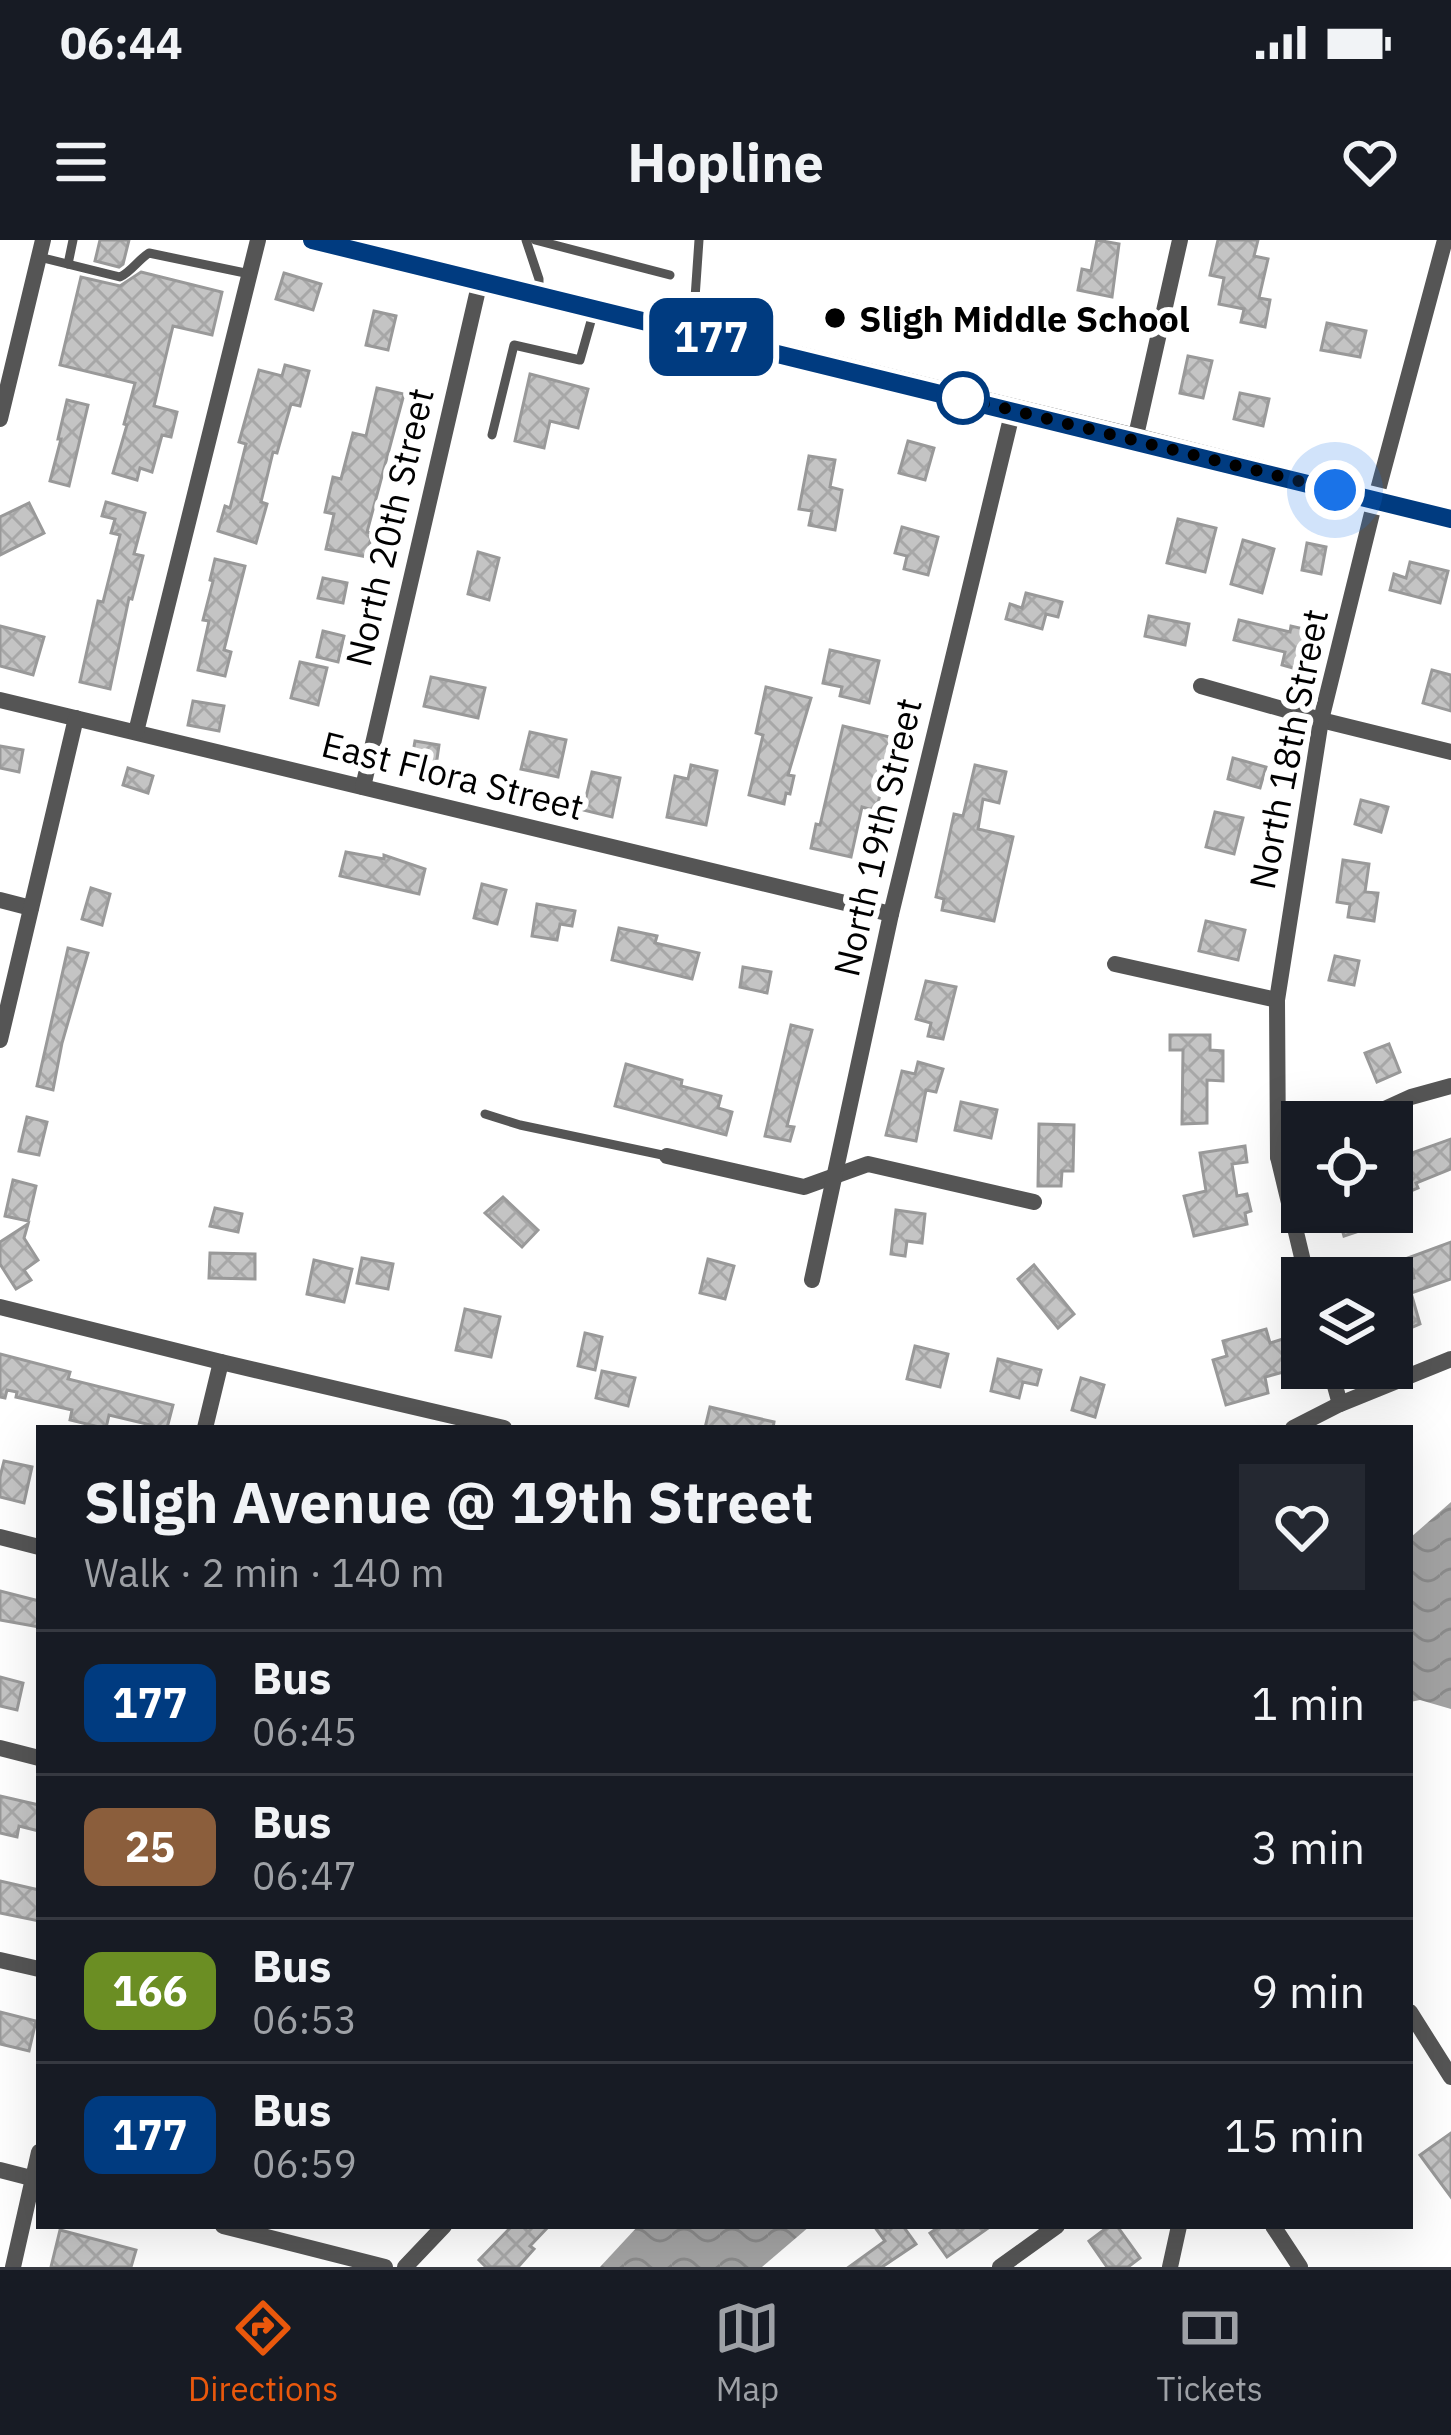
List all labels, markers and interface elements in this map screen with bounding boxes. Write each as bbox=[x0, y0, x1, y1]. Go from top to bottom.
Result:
text: 06:44 bbox=[60, 13, 183, 71]
text: Hopline bbox=[627, 127, 824, 197]
icon: menu bbox=[48, 129, 114, 195]
icon: heart bbox=[1337, 129, 1403, 195]
place label: Sligh Middle School bbox=[859, 295, 1190, 342]
line badge: 177 bbox=[642, 298, 780, 376]
marker: Sligh Middle School bbox=[822, 305, 848, 331]
text: 177 bbox=[673, 309, 749, 364]
unlabelled marker bbox=[938, 373, 988, 423]
street label: North 20th Street bbox=[334, 383, 444, 671]
your location bbox=[1305, 460, 1365, 520]
street label: North 18th Street bbox=[1238, 605, 1338, 893]
street label: North 19th Street bbox=[822, 693, 932, 981]
street label: East Flora Street bbox=[317, 720, 589, 830]
map controls bbox=[1281, 1101, 1413, 1389]
button: locate bbox=[1281, 1101, 1413, 1233]
button: layers bbox=[1281, 1257, 1413, 1389]
button: heart bbox=[1239, 1464, 1365, 1590]
text: Sligh Avenue @ 19th Street bbox=[84, 1465, 813, 1539]
text: Walk · 2 min · 140 m bbox=[84, 1547, 445, 1598]
text: Bus bbox=[252, 1648, 332, 1706]
text: 1 min bbox=[1251, 1674, 1365, 1732]
text: 177 bbox=[112, 1675, 188, 1730]
text: 06:45 bbox=[252, 1706, 357, 1757]
text: Bus bbox=[252, 1792, 332, 1850]
text: 3 min bbox=[1251, 1818, 1365, 1876]
text: 25 bbox=[125, 1819, 175, 1874]
text: 06:47 bbox=[252, 1850, 357, 1901]
text: Bus bbox=[252, 1936, 332, 1994]
text: 9 min bbox=[1251, 1962, 1365, 2020]
text: 166 bbox=[112, 1963, 188, 2018]
text: 06:53 bbox=[252, 1994, 357, 2045]
text: Bus bbox=[252, 2080, 332, 2138]
text: 15 min bbox=[1224, 2106, 1365, 2164]
text: 177 bbox=[112, 2107, 188, 2162]
text: 06:59 bbox=[252, 2138, 357, 2189]
tab: Directions bbox=[188, 2295, 338, 2410]
tab: Map bbox=[714, 2295, 780, 2410]
tab: Tickets bbox=[1157, 2295, 1263, 2410]

